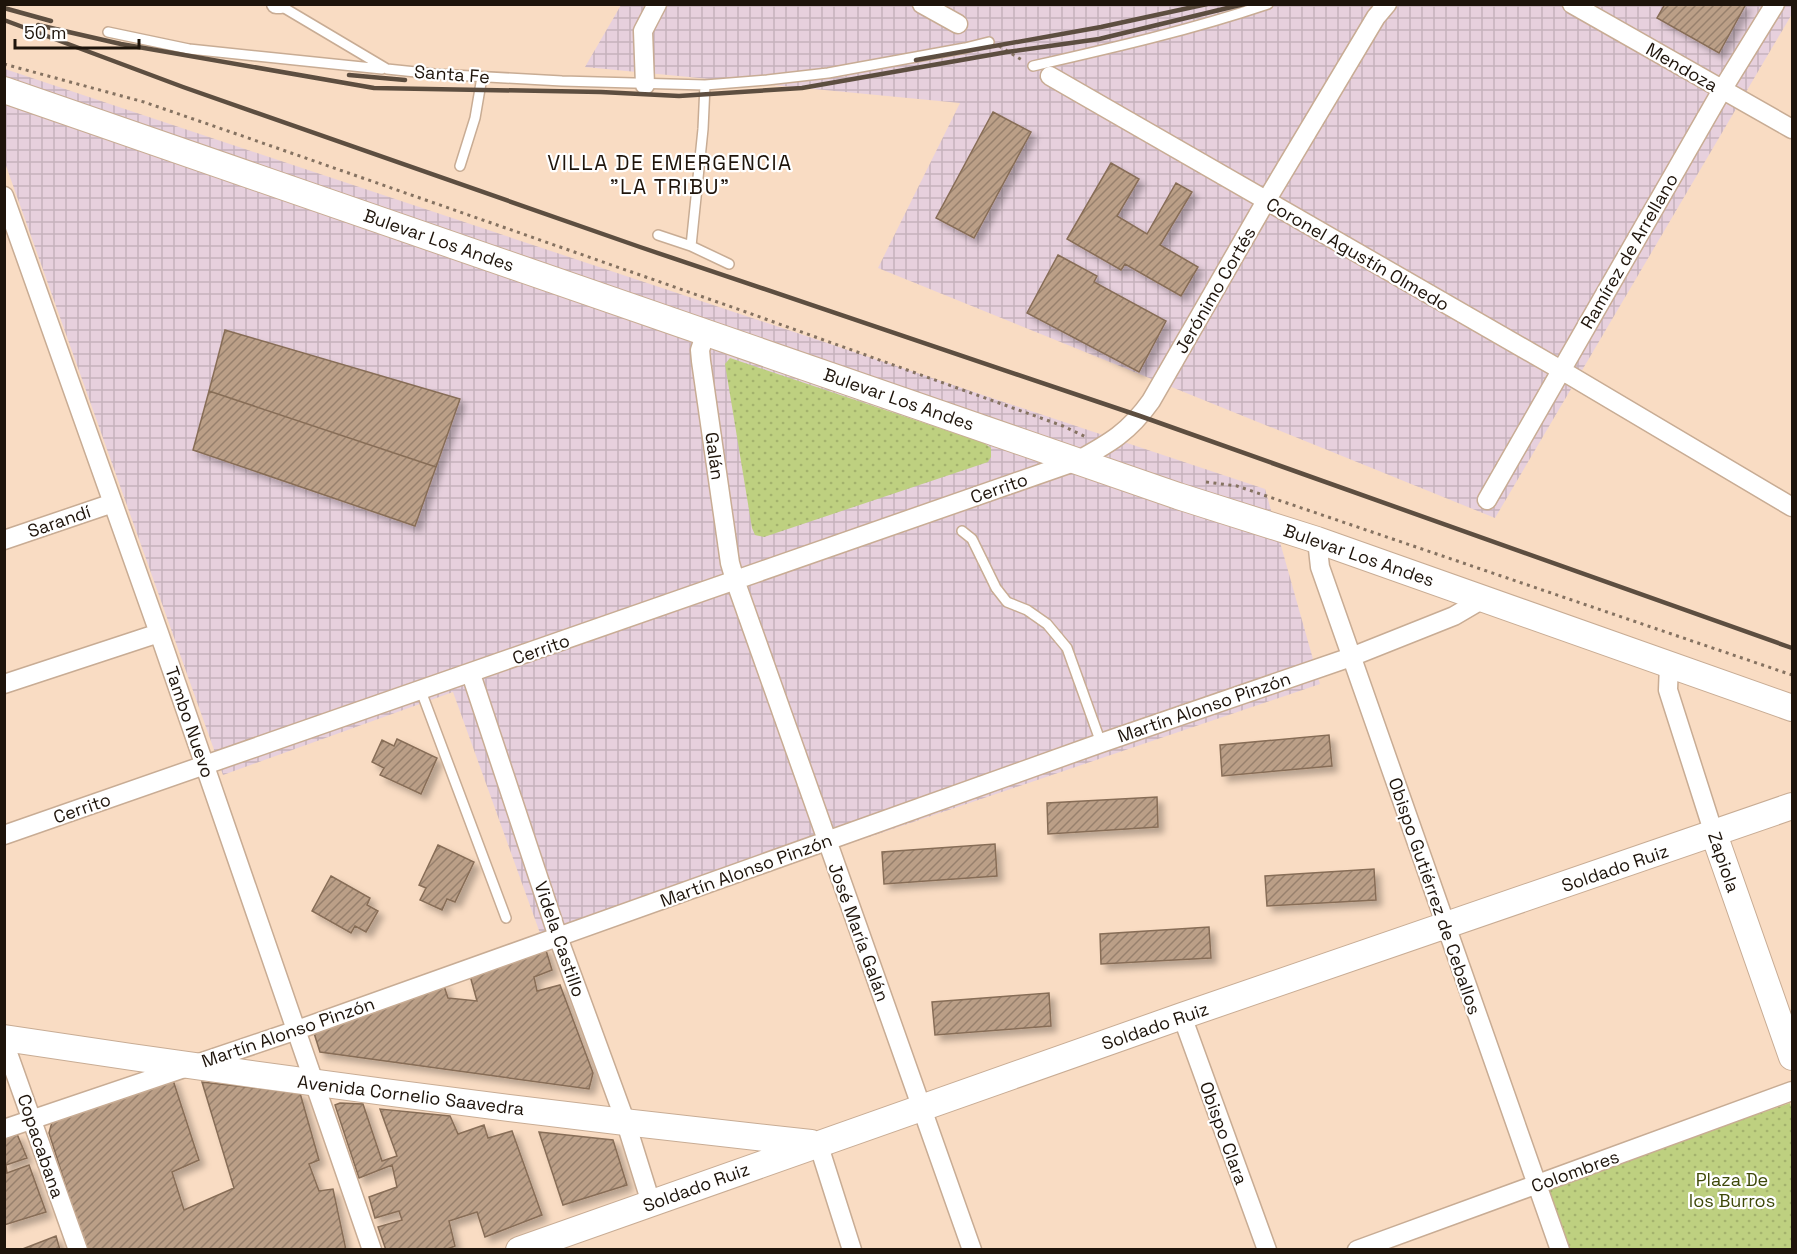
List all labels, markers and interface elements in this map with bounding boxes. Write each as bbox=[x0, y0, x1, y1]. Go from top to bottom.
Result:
scale bar bbox=[15, 12, 140, 50]
text: 50 m bbox=[24, 21, 66, 44]
street label: Mendoza bbox=[1642, 37, 1722, 97]
street label: Santa Fe bbox=[413, 60, 491, 88]
district label: VILLA DE EMERGENCIA "LA TRIBU" bbox=[547, 149, 793, 200]
street label: Ramírez de Arrellano bbox=[1575, 169, 1683, 333]
street label: Coronel Agustín Olmedo bbox=[1262, 192, 1454, 316]
street label: Bulevar Los Andes bbox=[361, 203, 517, 277]
street label: Jerónimo Cortés bbox=[1169, 222, 1261, 358]
street label: Bulevar Los Andes bbox=[821, 362, 977, 436]
street label: Galán bbox=[700, 431, 730, 481]
street label: Cerrito bbox=[967, 467, 1031, 509]
street label: Sarandí bbox=[24, 499, 94, 542]
street label: Bulevar Los Andes bbox=[1281, 518, 1437, 592]
street label: Cerrito bbox=[509, 628, 573, 670]
street label: Tambo Nuevo bbox=[160, 663, 220, 781]
street label: Martín Alonso Pinzón bbox=[1114, 667, 1294, 747]
street label: Obispo Gutiérrez de Ceballos bbox=[1384, 774, 1486, 1018]
street label: Cerrito bbox=[50, 787, 114, 829]
street label: Martín Alonso Pinzón bbox=[657, 828, 835, 912]
street label: Zapiola bbox=[1703, 829, 1745, 895]
street label: Soldado Ruiz bbox=[1558, 839, 1672, 897]
street label: José María Galán bbox=[823, 859, 895, 1005]
street label: Videla Castillo bbox=[529, 878, 591, 1000]
street label: Martín Alonso Pinzón bbox=[198, 992, 378, 1072]
street label: Soldado Ruiz bbox=[1098, 997, 1212, 1055]
street label: Avenida Cornelio Saavedra bbox=[296, 1070, 526, 1120]
street label: Obispo Clara bbox=[1195, 1078, 1253, 1188]
street label: Copacabana bbox=[12, 1091, 70, 1201]
street label: Colombres bbox=[1528, 1144, 1622, 1198]
street label: Soldado Ruiz bbox=[640, 1157, 752, 1217]
park label: Plaza De los Burros bbox=[1689, 1168, 1775, 1212]

